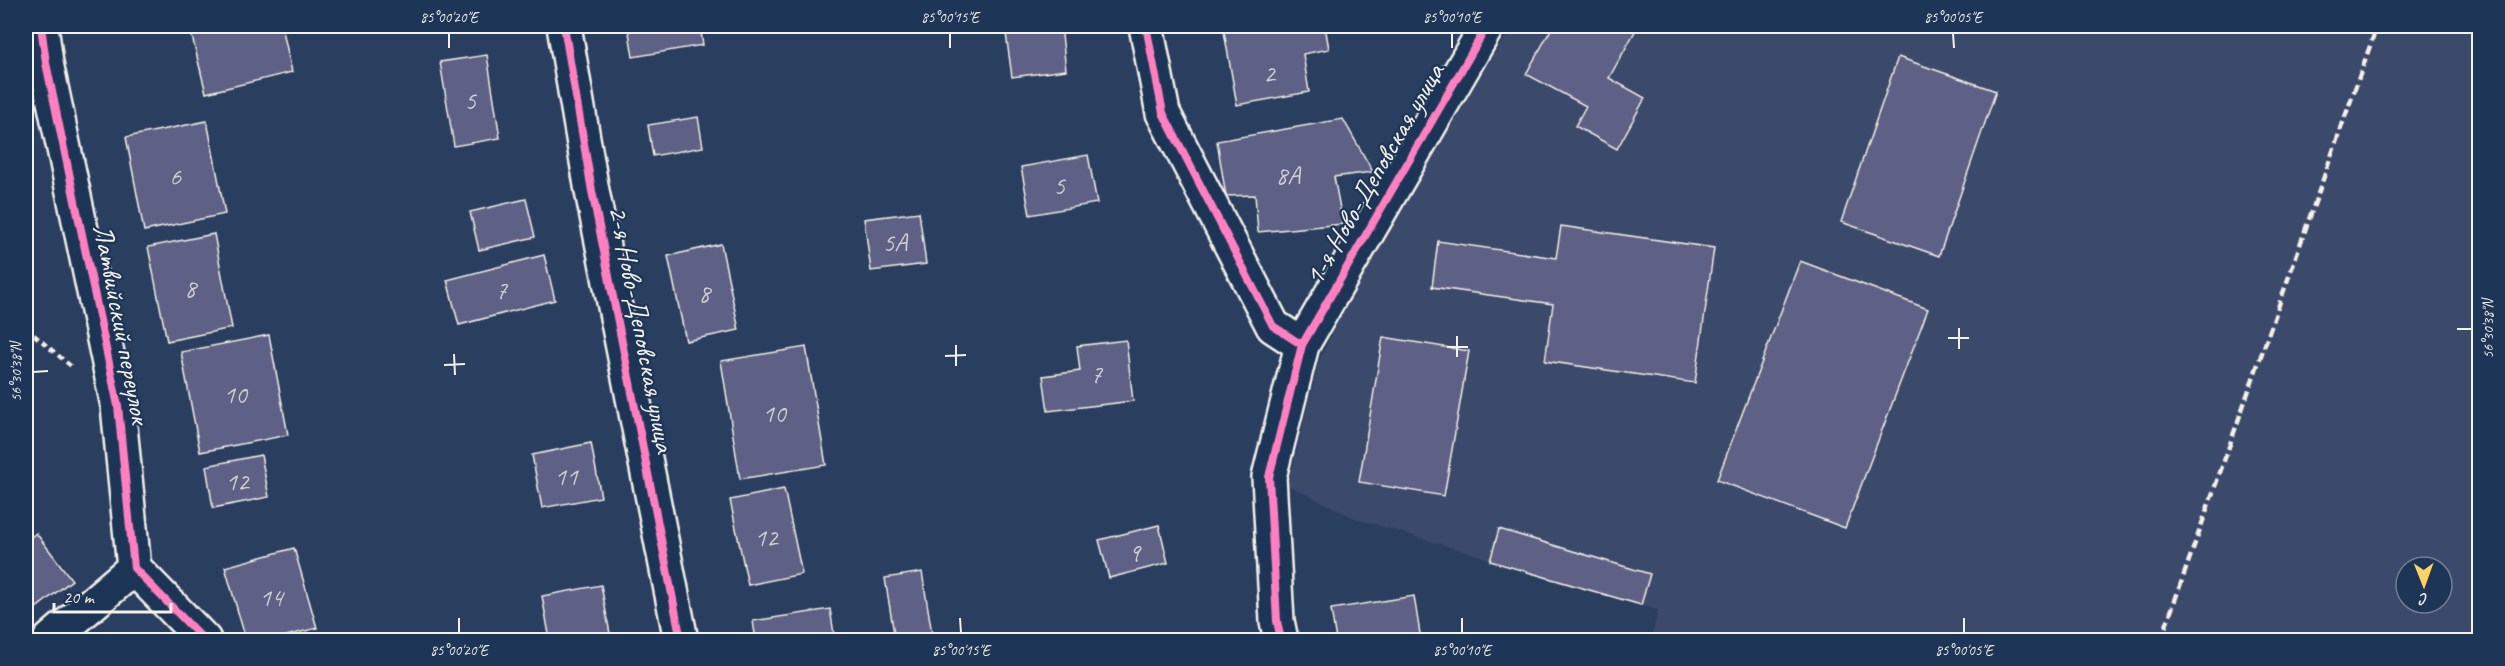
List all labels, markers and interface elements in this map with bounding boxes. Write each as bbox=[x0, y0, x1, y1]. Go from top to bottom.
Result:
text: 85°00'20"E bbox=[420, 8, 480, 27]
text: 85°00'15"E bbox=[921, 8, 981, 27]
text: 85°00'10"E bbox=[1423, 8, 1483, 27]
text: 85°00'05"E bbox=[1924, 8, 1984, 27]
street label: 1-я Ново-Деповская улица bbox=[1296, 55, 1453, 291]
house number: 2 bbox=[1263, 57, 1277, 90]
house number: 5 bbox=[464, 84, 477, 117]
house number: 8А bbox=[1276, 159, 1302, 192]
house number: 6 bbox=[169, 160, 182, 193]
house number: 5 bbox=[1053, 169, 1066, 202]
street label: 2-я Ново-Деповская улица bbox=[601, 203, 683, 457]
street label: Латвийский переулок bbox=[86, 221, 159, 429]
house number: 5А bbox=[883, 226, 909, 259]
house number: 8 bbox=[184, 272, 198, 305]
house number: 7 bbox=[495, 274, 508, 307]
house number: 8 bbox=[698, 277, 712, 310]
text: 56°30'38"N bbox=[2479, 296, 2498, 359]
text: 56°30'38"N bbox=[7, 339, 26, 402]
house number: 7 bbox=[1090, 358, 1103, 391]
house number: 10 bbox=[223, 378, 249, 411]
house number: 10 bbox=[762, 397, 788, 430]
house number: 11 bbox=[554, 460, 579, 493]
house number: 12 bbox=[225, 465, 251, 498]
house number: 12 bbox=[754, 521, 780, 554]
house number: 9 bbox=[1128, 536, 1142, 569]
north arrow bbox=[2394, 555, 2454, 615]
scale bar bbox=[54, 576, 171, 614]
house number: 14 bbox=[259, 581, 285, 614]
text: 20 m bbox=[63, 586, 96, 608]
text: С bbox=[2418, 589, 2428, 609]
text: 85°00'20"E bbox=[430, 641, 490, 660]
text: 85°00'15"E bbox=[932, 641, 992, 660]
text: 85°00'10"E bbox=[1433, 641, 1493, 660]
text: 85°00'05"E bbox=[1935, 641, 1995, 660]

